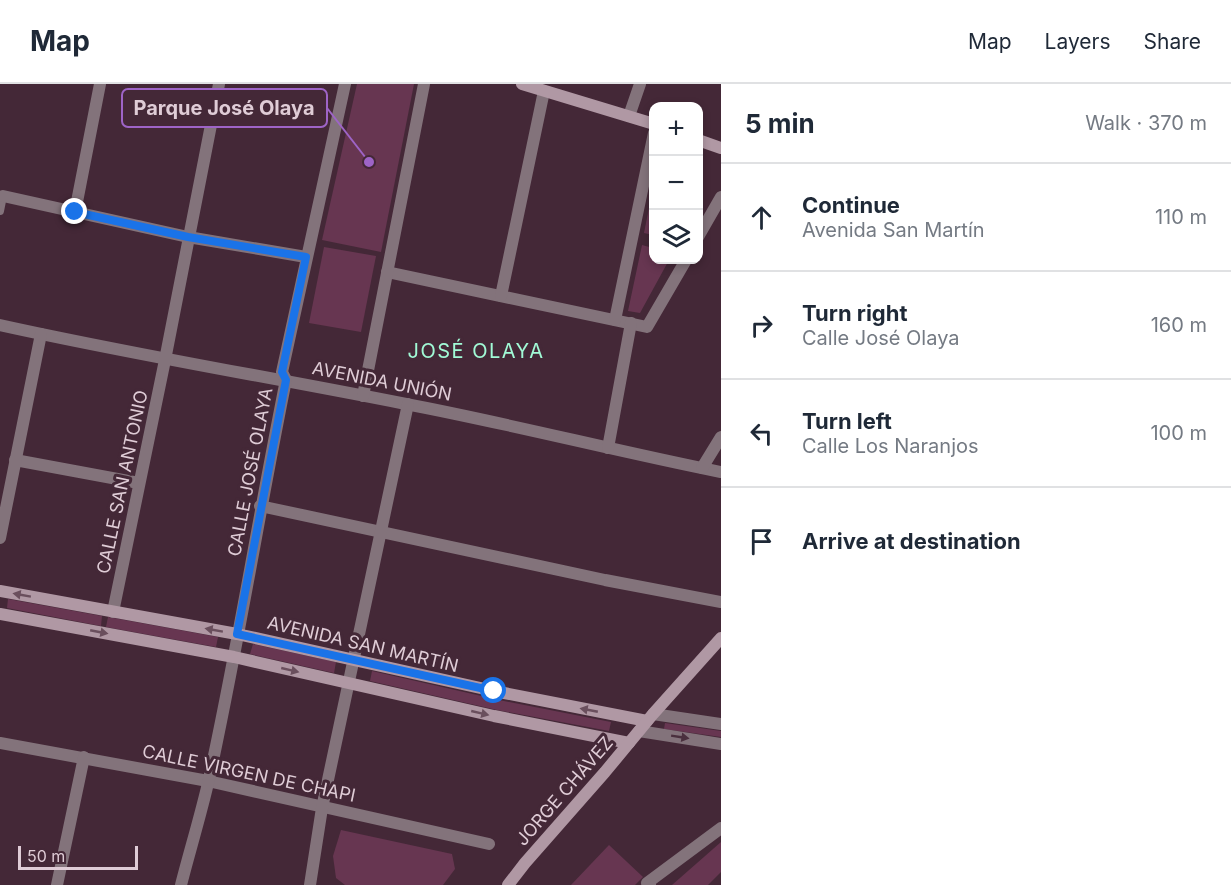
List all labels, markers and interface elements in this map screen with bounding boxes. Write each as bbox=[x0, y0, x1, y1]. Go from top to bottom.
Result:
text: Map bbox=[30, 24, 90, 58]
text: Map bbox=[968, 29, 1012, 54]
text: Layers bbox=[1045, 29, 1111, 54]
text: Share bbox=[1144, 29, 1201, 54]
callout: Parque José Olaya bbox=[122, 89, 327, 127]
text: Parque José Olaya bbox=[133, 96, 315, 120]
map controls bbox=[649, 102, 703, 264]
button: + bbox=[649, 102, 703, 156]
text: 5 min bbox=[745, 108, 815, 139]
text: Walk · 370 m bbox=[1085, 111, 1207, 135]
button: − bbox=[649, 156, 703, 210]
text: Continue bbox=[802, 192, 900, 218]
route end bbox=[61, 198, 87, 224]
icon: ahead bbox=[745, 201, 778, 234]
text: 110 m bbox=[1155, 205, 1207, 229]
button: layers bbox=[649, 210, 703, 264]
text: Avenida San Martín bbox=[802, 218, 985, 242]
text: Turn right bbox=[802, 300, 908, 326]
icon: right bbox=[745, 309, 778, 342]
text: 160 m bbox=[1151, 313, 1207, 337]
text: Calle José Olaya bbox=[802, 326, 960, 350]
district label: JOSÉ OLAYA bbox=[407, 338, 545, 363]
street label: AVENIDA UNIÓN bbox=[310, 356, 454, 405]
street label: CALLE JOSÉ OLAYA bbox=[222, 386, 277, 558]
street label: CALLE SAN ANTONIO bbox=[92, 388, 152, 576]
text: Turn left bbox=[802, 408, 892, 434]
icon: left bbox=[745, 417, 778, 450]
text: 100 m bbox=[1150, 421, 1207, 445]
text: Calle Los Naranjos bbox=[802, 434, 979, 458]
icon: arrive bbox=[745, 525, 778, 558]
text: Arrive at destination bbox=[802, 528, 1021, 554]
one-way arrow bbox=[12, 590, 31, 599]
street label: AVENIDA SAN MARTÍN bbox=[265, 611, 461, 676]
one-way arrow bbox=[204, 625, 223, 634]
one-way arrow bbox=[89, 628, 108, 637]
one-way arrow bbox=[281, 666, 300, 675]
route start bbox=[480, 677, 506, 703]
one-way arrow bbox=[580, 705, 599, 714]
one-way arrow bbox=[471, 709, 490, 719]
street label: JORGE CHÁVEZ bbox=[510, 732, 617, 850]
one-way arrow bbox=[670, 733, 689, 742]
street label: CALLE VIRGEN DE CHAPI bbox=[141, 740, 357, 806]
scale bar bbox=[18, 843, 138, 870]
text: 50 m bbox=[27, 846, 65, 866]

